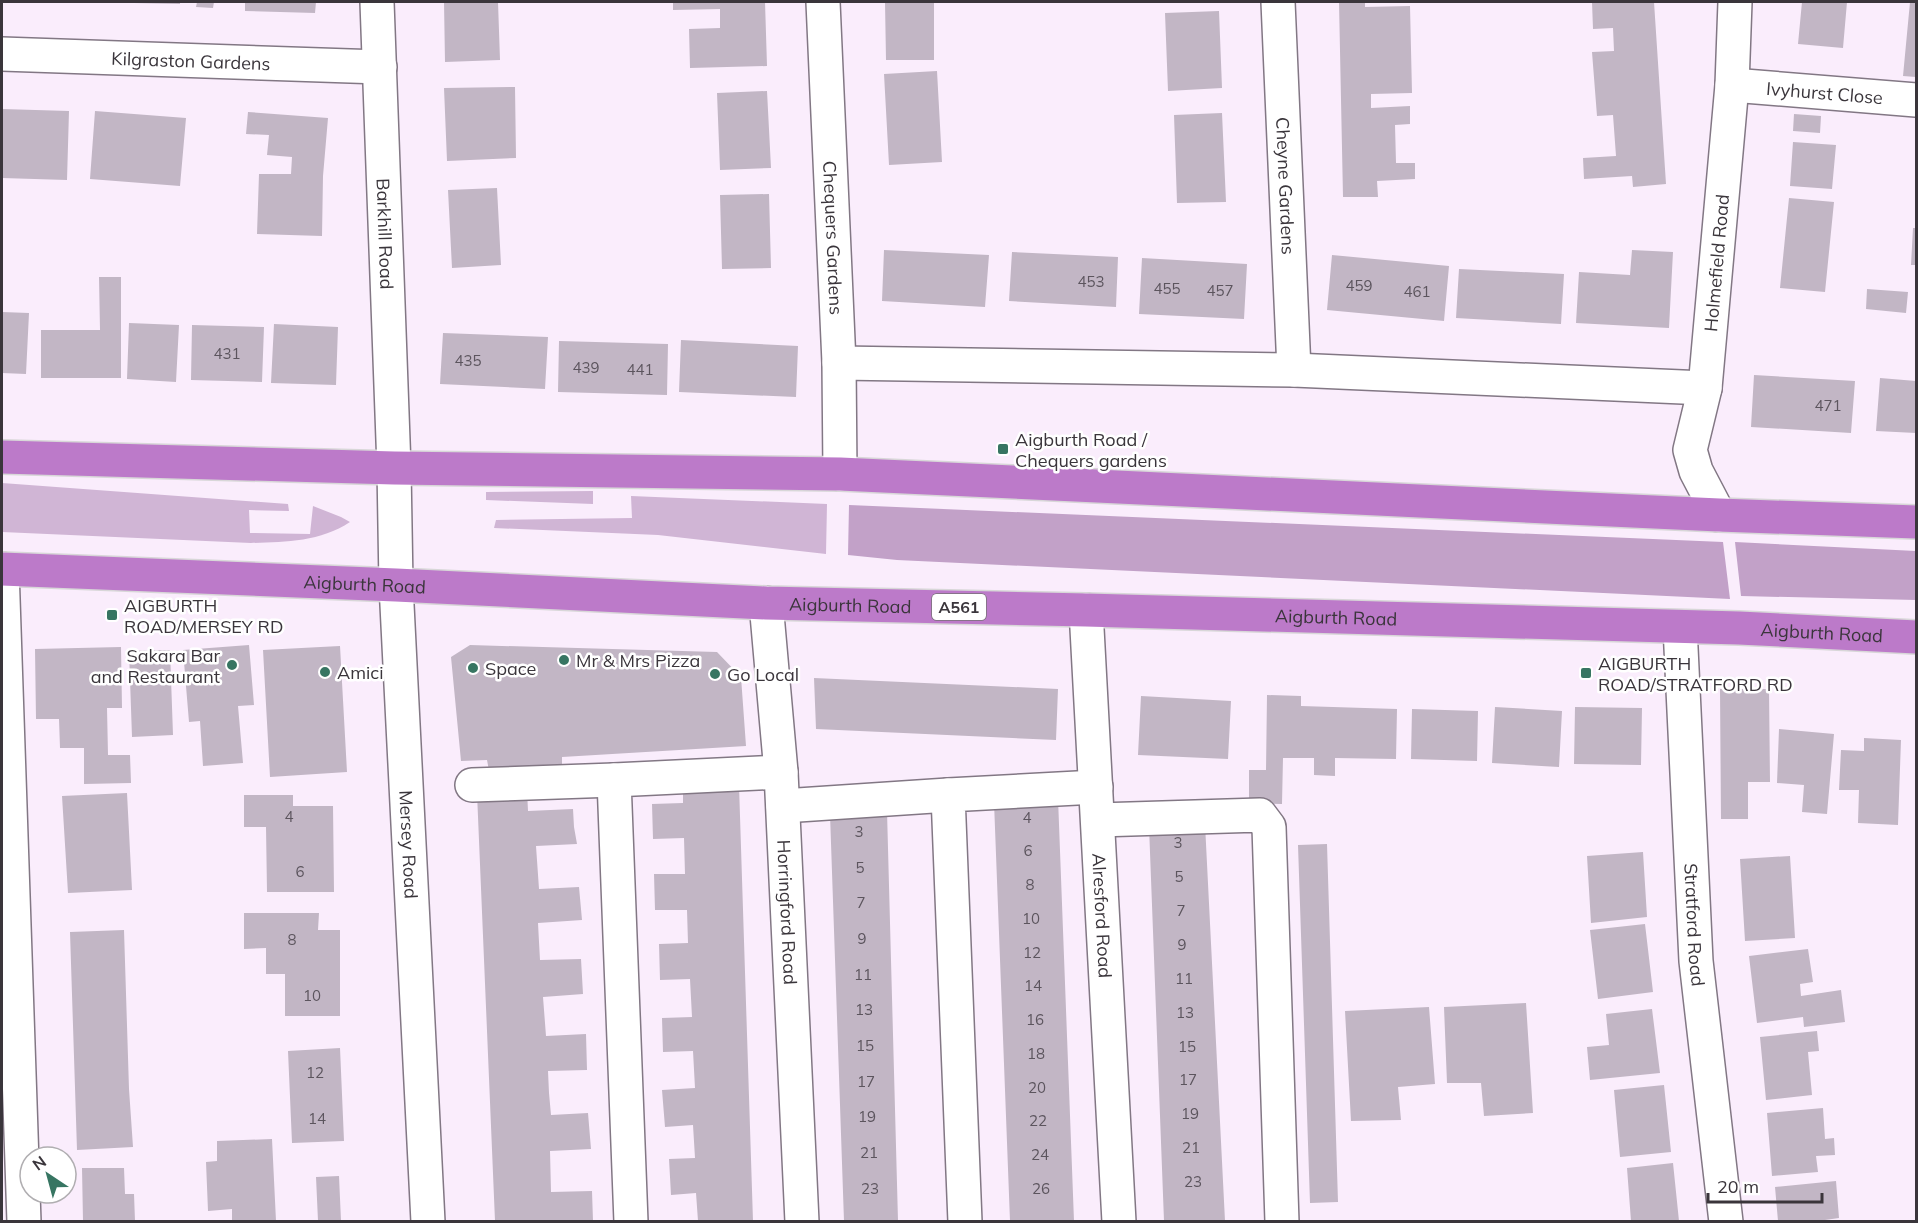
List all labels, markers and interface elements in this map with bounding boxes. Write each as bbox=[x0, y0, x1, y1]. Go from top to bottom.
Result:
street label: Kilgraston Gardens bbox=[111, 46, 271, 75]
street label: Ivyhurst Close bbox=[1765, 76, 1884, 109]
street label: Cheyne Gardens bbox=[1272, 117, 1300, 255]
street label: Chequers Gardens bbox=[819, 160, 848, 315]
street label: Barkhill Road bbox=[372, 178, 399, 290]
street label: Holmefield Road bbox=[1699, 193, 1734, 333]
house number: 453 bbox=[1077, 272, 1105, 291]
house number: 459 bbox=[1345, 276, 1373, 295]
house number: 455 bbox=[1153, 279, 1181, 298]
house number: 457 bbox=[1206, 281, 1234, 300]
house number: 461 bbox=[1403, 282, 1431, 301]
house number: 431 bbox=[213, 344, 241, 363]
house number: 435 bbox=[454, 351, 482, 370]
house number: 439 bbox=[572, 358, 600, 377]
house number: 441 bbox=[626, 360, 654, 379]
house number: 471 bbox=[1814, 396, 1842, 415]
place label: Aigburth Road / Chequers gardens bbox=[1015, 428, 1167, 472]
marker: Aigburth Road / Chequers gardens bbox=[996, 442, 1010, 456]
street label: Aigburth Road bbox=[303, 570, 426, 598]
street label: Aigburth Road bbox=[789, 592, 912, 618]
place label: AIGBURTH ROAD/MERSEY RD bbox=[124, 594, 283, 638]
road number: A561 bbox=[932, 594, 986, 620]
street label: Aigburth Road bbox=[1275, 604, 1398, 630]
marker: AIGBURTH ROAD/MERSEY RD bbox=[105, 608, 119, 622]
street label: Aigburth Road bbox=[1760, 618, 1883, 647]
place label: Sakara Bar and Restaurant bbox=[91, 644, 220, 688]
place label: Mr & Mrs Pizza bbox=[576, 649, 700, 672]
place label: AIGBURTH ROAD/STRATFORD RD bbox=[1598, 652, 1793, 696]
marker: Mr & Mrs Pizza bbox=[557, 653, 571, 667]
place label: Space bbox=[485, 657, 536, 680]
marker: Sakara Bar and Restaurant bbox=[225, 658, 239, 672]
place label: Amici bbox=[337, 661, 384, 684]
marker: Space bbox=[466, 661, 480, 675]
place label: Go Local bbox=[727, 663, 799, 686]
marker: Amici bbox=[318, 665, 332, 679]
marker: AIGBURTH ROAD/STRATFORD RD bbox=[1579, 666, 1593, 680]
marker: Go Local bbox=[708, 667, 722, 681]
street label: Mersey Road bbox=[395, 789, 423, 899]
house number: 4 bbox=[284, 807, 294, 826]
house number: 4 bbox=[1022, 808, 1032, 827]
house number: 3 bbox=[854, 822, 864, 841]
house number: 3 bbox=[1173, 833, 1183, 852]
street label: Horringford Road bbox=[773, 839, 802, 985]
house number: 6 bbox=[1023, 841, 1033, 860]
street label: Alresford Road bbox=[1088, 853, 1117, 979]
house number: 5 bbox=[855, 858, 865, 877]
house number: 6 bbox=[295, 862, 305, 881]
street label: Stratford Road bbox=[1680, 863, 1710, 987]
house number: 5 bbox=[1174, 867, 1184, 886]
house number: 8 bbox=[1025, 875, 1035, 894]
house number: 7 bbox=[856, 893, 866, 912]
house number: 7 bbox=[1176, 901, 1186, 920]
house number: 10 bbox=[1022, 909, 1040, 928]
house number: 9 bbox=[857, 929, 867, 948]
house number: 8 bbox=[287, 930, 297, 949]
house number: 9 bbox=[1177, 935, 1187, 954]
house number: 12 bbox=[1023, 943, 1041, 962]
house number: 11 bbox=[854, 965, 872, 984]
house number: 11 bbox=[1175, 969, 1193, 988]
house number: 14 bbox=[1024, 976, 1042, 995]
house number: 10 bbox=[303, 986, 321, 1005]
house number: 13 bbox=[855, 1000, 873, 1019]
house number: 13 bbox=[1176, 1003, 1194, 1022]
house number: 16 bbox=[1026, 1010, 1044, 1029]
house number: 15 bbox=[856, 1036, 874, 1055]
house number: 15 bbox=[1178, 1037, 1196, 1056]
house number: 18 bbox=[1027, 1044, 1045, 1063]
house number: 12 bbox=[306, 1063, 324, 1082]
house number: 17 bbox=[1179, 1070, 1197, 1089]
house number: 17 bbox=[857, 1072, 875, 1091]
house number: 20 bbox=[1028, 1078, 1046, 1097]
house number: 19 bbox=[1181, 1104, 1199, 1123]
house number: 19 bbox=[858, 1107, 876, 1126]
house number: 14 bbox=[308, 1109, 326, 1128]
house number: 22 bbox=[1029, 1111, 1047, 1130]
house number: 21 bbox=[1182, 1138, 1200, 1157]
house number: 21 bbox=[860, 1143, 878, 1162]
north arrow bbox=[18, 1145, 78, 1205]
house number: 24 bbox=[1031, 1145, 1049, 1164]
text: N bbox=[28, 1151, 50, 1175]
scale bar bbox=[1708, 1166, 1822, 1204]
house number: 23 bbox=[1184, 1172, 1202, 1191]
text: 20 m bbox=[1717, 1175, 1759, 1198]
house number: 23 bbox=[861, 1179, 879, 1198]
house number: 26 bbox=[1032, 1179, 1050, 1198]

